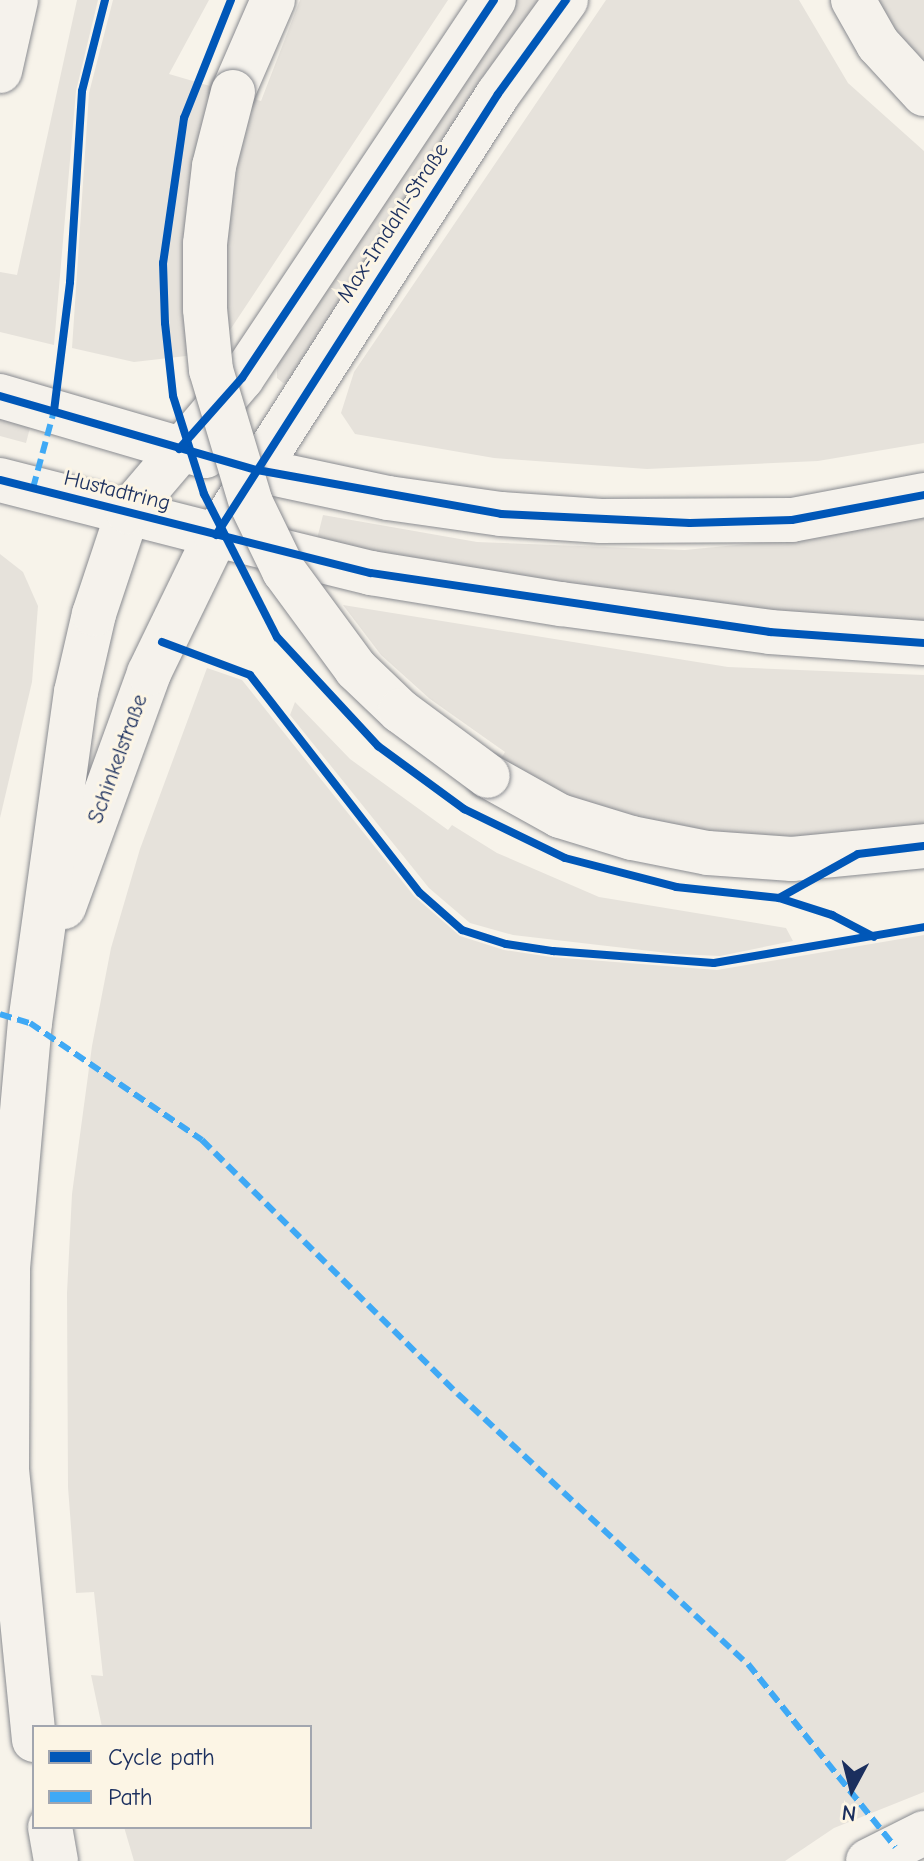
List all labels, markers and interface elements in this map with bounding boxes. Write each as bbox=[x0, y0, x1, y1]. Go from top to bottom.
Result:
street label: Max-Imdahl-Straße bbox=[332, 138, 454, 308]
street label: Hustadtring bbox=[61, 465, 173, 517]
street label: Schinkelstraße bbox=[82, 691, 154, 827]
legend bbox=[32, 1725, 312, 1829]
text: Cycle path bbox=[108, 1743, 215, 1771]
north arrow bbox=[812, 1749, 892, 1829]
text: Path bbox=[108, 1783, 153, 1811]
text: N bbox=[840, 1799, 858, 1827]

